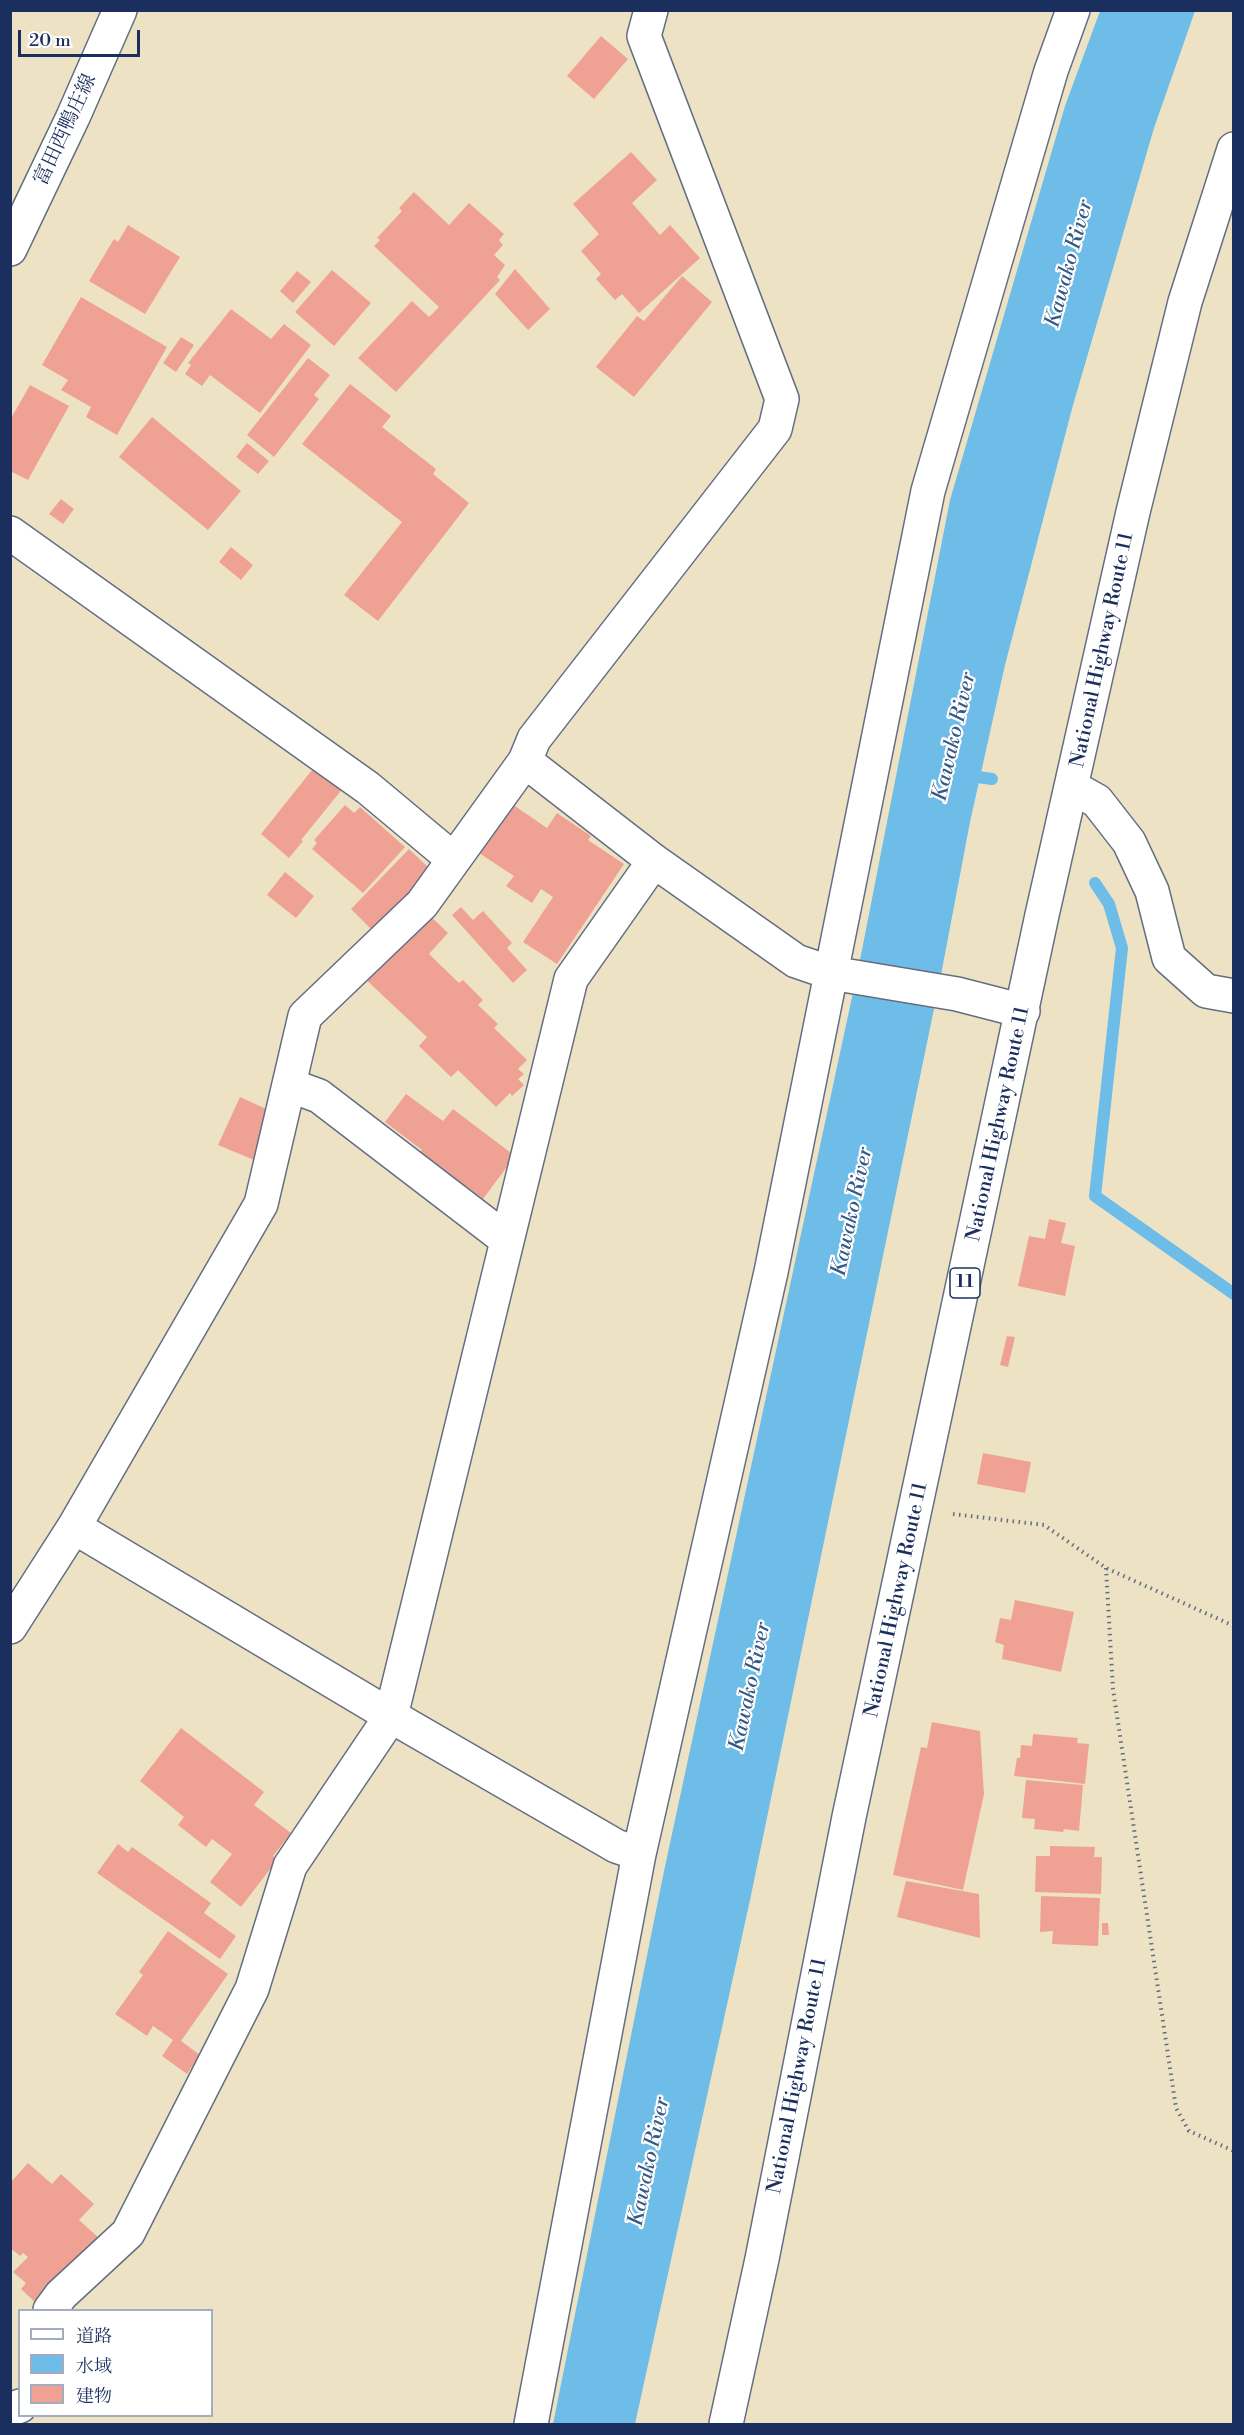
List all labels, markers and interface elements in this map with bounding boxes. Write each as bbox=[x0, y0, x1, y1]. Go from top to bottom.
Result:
scale bar bbox=[21, 18, 142, 56]
text: 20 m bbox=[29, 29, 71, 52]
street label: 富田西鴨庄線 bbox=[30, 71, 102, 189]
water label: Kawako River bbox=[1041, 197, 1099, 331]
street label: National Highway Route 11 bbox=[1066, 530, 1140, 770]
water label: Kawako River bbox=[928, 670, 982, 804]
street label: National Highway Route 11 bbox=[962, 1004, 1036, 1244]
water label: Kawako River bbox=[827, 1145, 879, 1279]
road number: 11 bbox=[950, 1268, 980, 1298]
street label: National Highway Route 11 bbox=[860, 1480, 934, 1720]
water label: Kawako River bbox=[725, 1620, 777, 1754]
street label: National Highway Route 11 bbox=[763, 1956, 833, 2196]
water label: Kawako River bbox=[624, 2095, 676, 2229]
legend bbox=[18, 2309, 213, 2417]
text: 道路 bbox=[76, 2325, 112, 2348]
text: 水域 bbox=[76, 2355, 112, 2378]
text: 建物 bbox=[76, 2385, 112, 2408]

